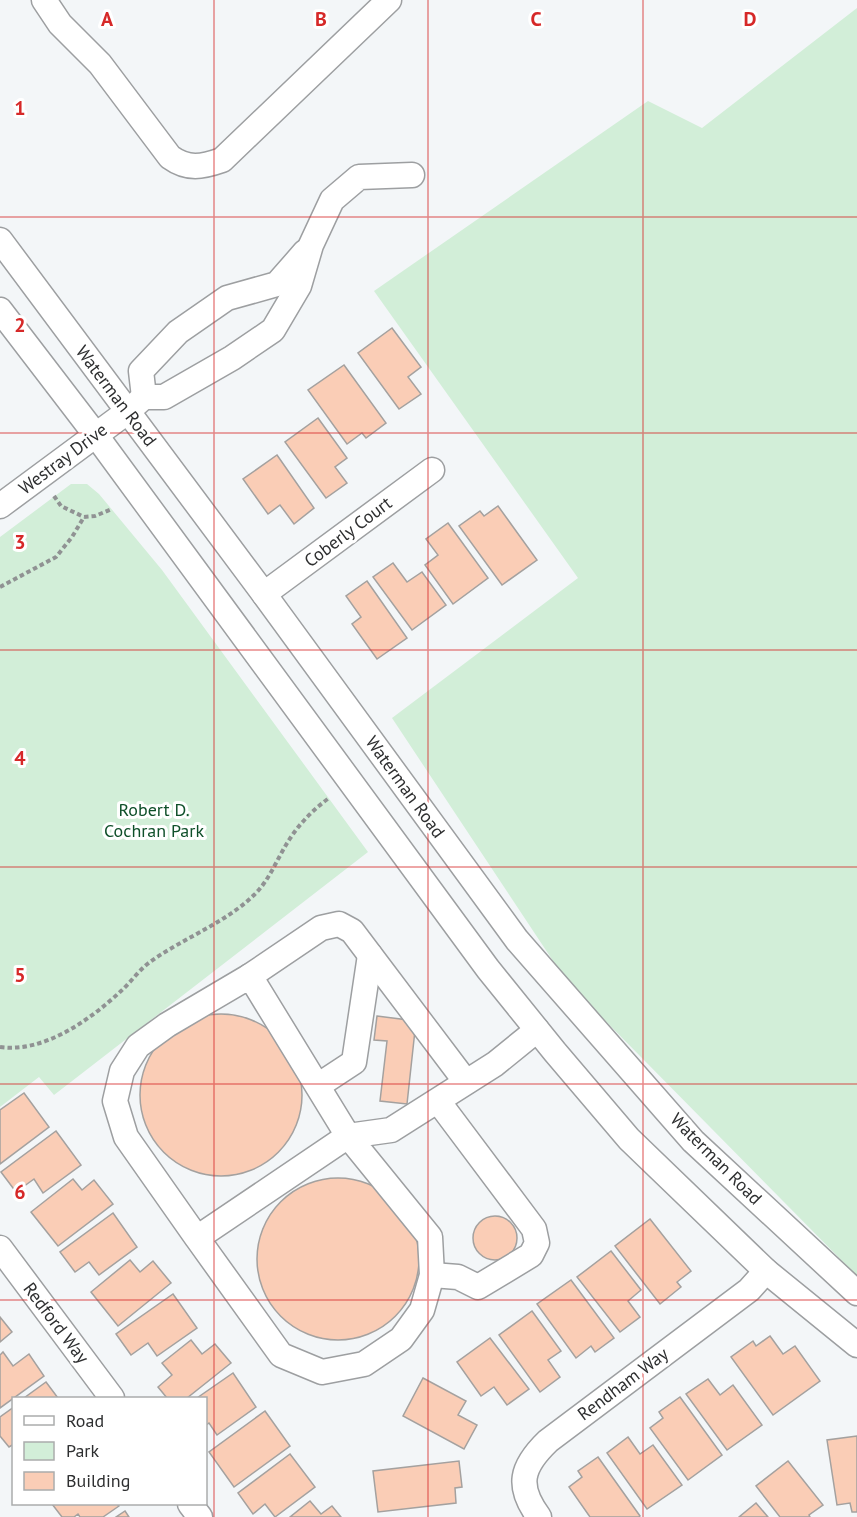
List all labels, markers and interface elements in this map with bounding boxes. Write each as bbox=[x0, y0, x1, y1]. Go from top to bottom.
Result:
text: A bbox=[101, 6, 114, 32]
text: B bbox=[315, 6, 327, 32]
text: C bbox=[530, 6, 542, 32]
text: D bbox=[744, 6, 757, 32]
text: 1 bbox=[14, 95, 26, 121]
text: 2 bbox=[14, 312, 26, 338]
street label: Waterman Road bbox=[71, 341, 162, 451]
street label: Westray Drive bbox=[14, 418, 112, 499]
street label: Coberly Court bbox=[299, 491, 396, 572]
text: 3 bbox=[14, 529, 26, 555]
street label: Waterman Road bbox=[361, 731, 450, 842]
text: 4 bbox=[14, 745, 26, 771]
park label: Robert D. Cochran Park bbox=[104, 798, 204, 842]
text: 5 bbox=[14, 962, 26, 988]
street label: Waterman Road bbox=[666, 1108, 767, 1209]
text: 6 bbox=[14, 1179, 26, 1205]
street label: Redford Way bbox=[18, 1278, 95, 1368]
street label: Rendham Way bbox=[573, 1342, 673, 1425]
legend bbox=[12, 1397, 207, 1505]
text: Road bbox=[66, 1409, 104, 1432]
text: Park bbox=[66, 1439, 99, 1462]
text: Building bbox=[66, 1469, 130, 1492]

